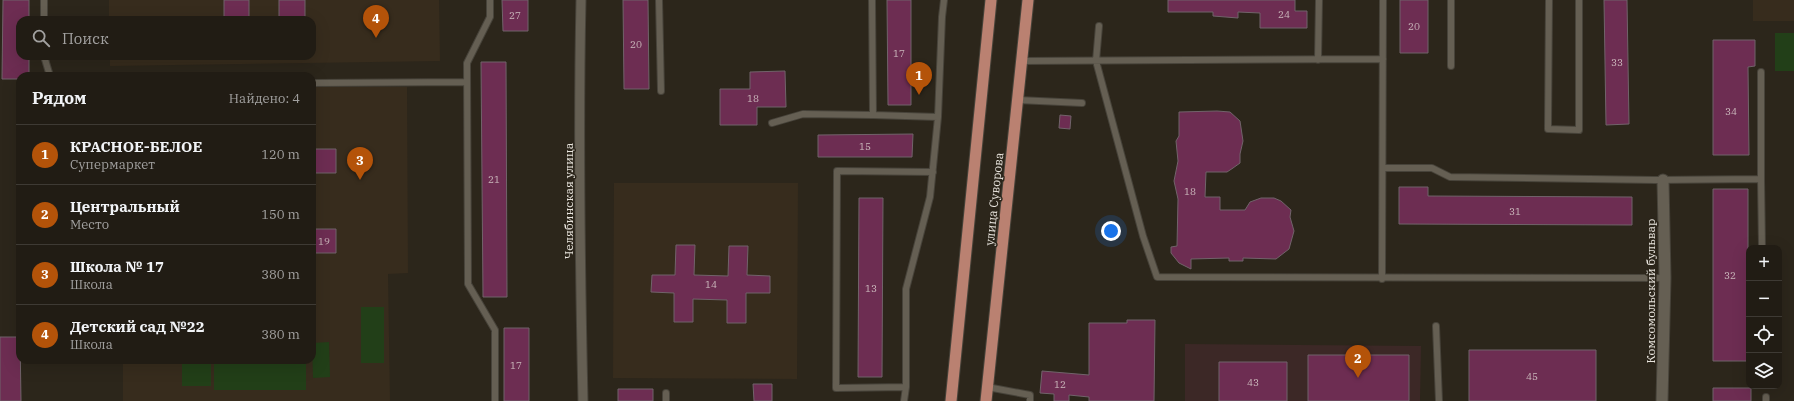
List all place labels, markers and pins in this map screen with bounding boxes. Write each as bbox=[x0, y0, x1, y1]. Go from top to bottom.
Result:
pin: 4 bbox=[363, 5, 389, 38]
pin: 1 bbox=[906, 62, 932, 95]
pin: 3 bbox=[347, 147, 373, 180]
pin: 2 bbox=[1345, 345, 1371, 378]

